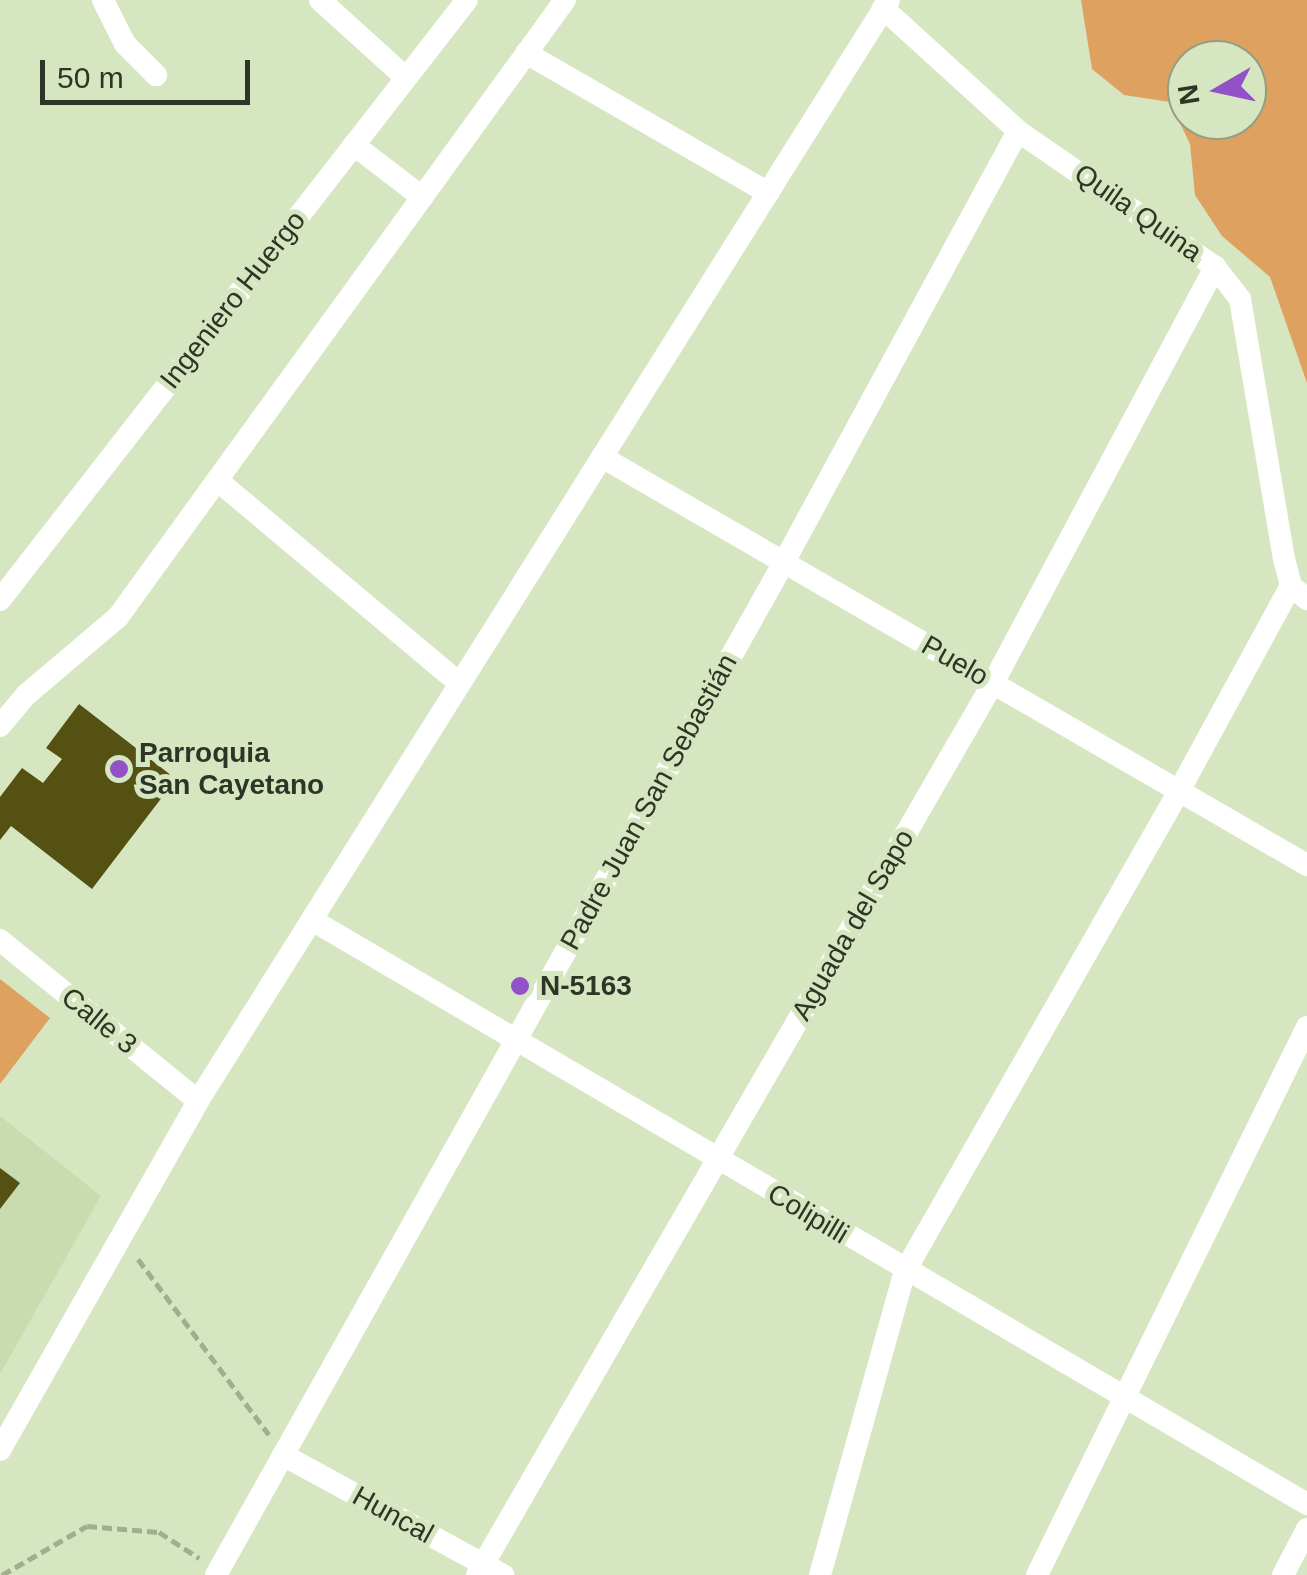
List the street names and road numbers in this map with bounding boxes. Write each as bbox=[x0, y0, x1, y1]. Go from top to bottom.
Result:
street label: Quila Quina bbox=[1068, 157, 1208, 269]
street label: Ingeniero Huergo bbox=[153, 204, 313, 396]
street label: Puelo bbox=[916, 629, 994, 693]
street label: Padre Juan San Sebastián bbox=[554, 648, 744, 956]
street label: Aguada del Sapo bbox=[785, 824, 921, 1026]
street label: Calle 3 bbox=[55, 981, 143, 1061]
street label: Colipilli bbox=[761, 1177, 855, 1251]
street label: Huncal bbox=[347, 1479, 439, 1551]

